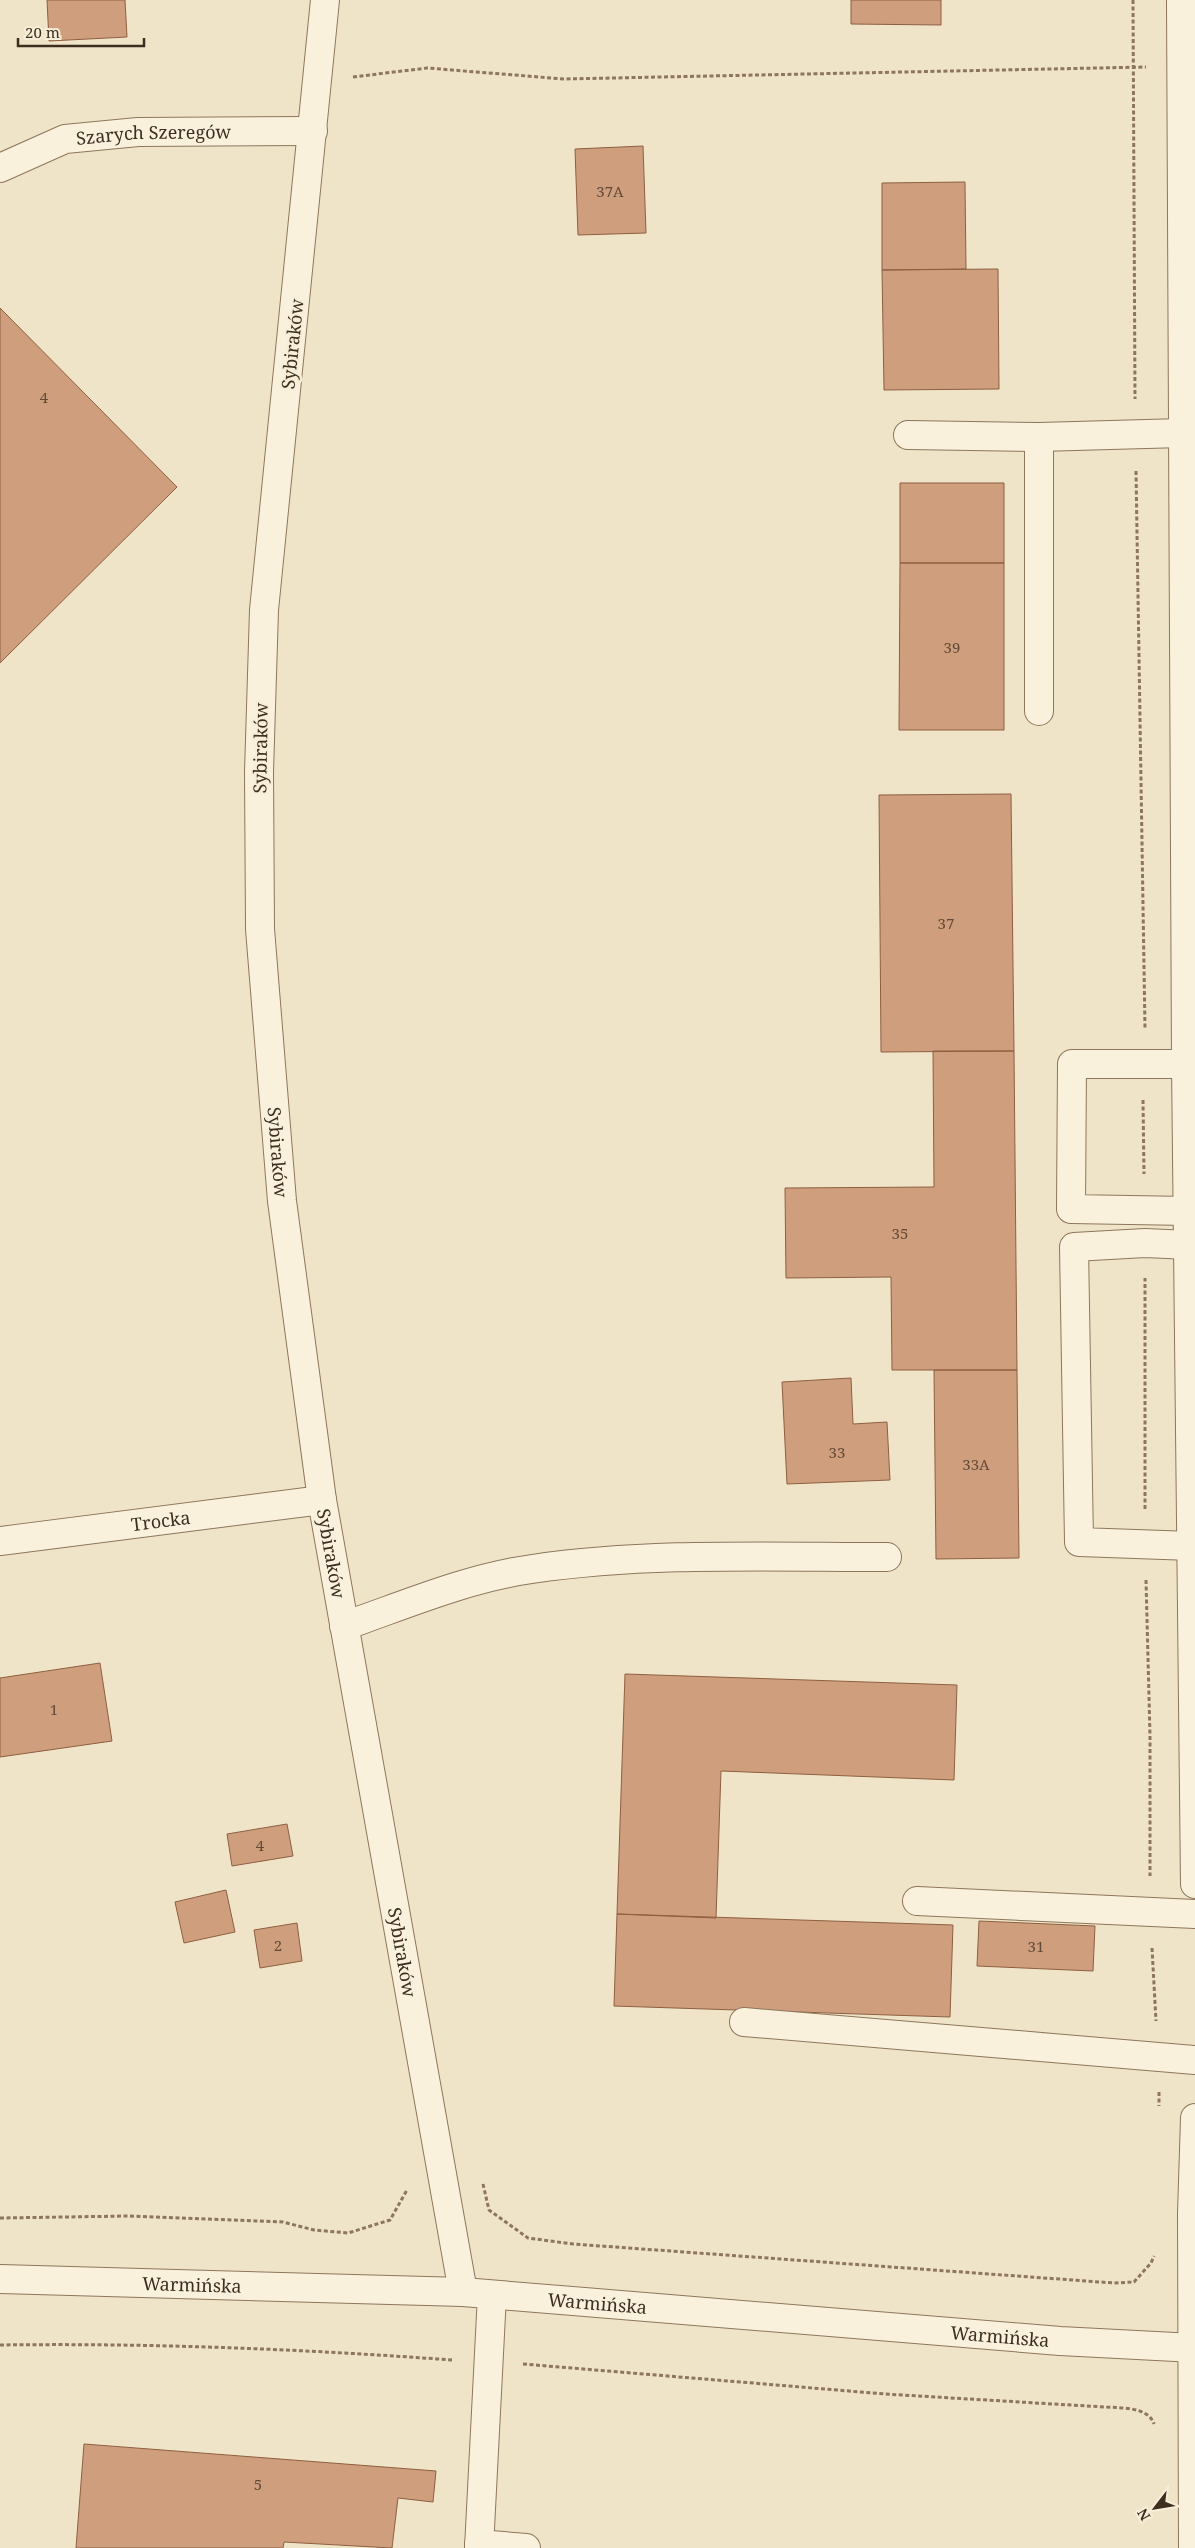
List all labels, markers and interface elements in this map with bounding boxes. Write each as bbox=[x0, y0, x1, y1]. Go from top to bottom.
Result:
scale bar bbox=[18, 15, 144, 47]
text: 20 m bbox=[25, 22, 60, 42]
street label: Szarych Szeregów bbox=[75, 119, 232, 150]
house number: 37A bbox=[596, 181, 624, 201]
street label: Sybiraków bbox=[275, 297, 309, 390]
house number: 4 bbox=[40, 387, 49, 407]
house number: 39 bbox=[944, 637, 960, 657]
street label: Sybiraków bbox=[247, 702, 273, 794]
house number: 37 bbox=[938, 913, 954, 933]
street label: Sybiraków bbox=[262, 1106, 294, 1199]
house number: 35 bbox=[892, 1223, 908, 1243]
house number: 33 bbox=[829, 1442, 845, 1462]
house number: 33A bbox=[962, 1454, 990, 1474]
street label: Trocka bbox=[130, 1505, 192, 1536]
street label: Sybiraków bbox=[312, 1507, 351, 1601]
house number: 1 bbox=[50, 1699, 58, 1719]
house number: 4 bbox=[256, 1835, 265, 1855]
street label: Sybiraków bbox=[383, 1905, 422, 1999]
house number: 2 bbox=[274, 1935, 282, 1955]
house number: 31 bbox=[1028, 1936, 1044, 1956]
street label: Warmińska bbox=[142, 2271, 242, 2298]
street label: Warmińska bbox=[547, 2287, 648, 2319]
street label: Warmińska bbox=[949, 2320, 1051, 2352]
house number: 5 bbox=[254, 2474, 262, 2494]
north arrow bbox=[1130, 2483, 1180, 2533]
text: N bbox=[1132, 2505, 1154, 2525]

